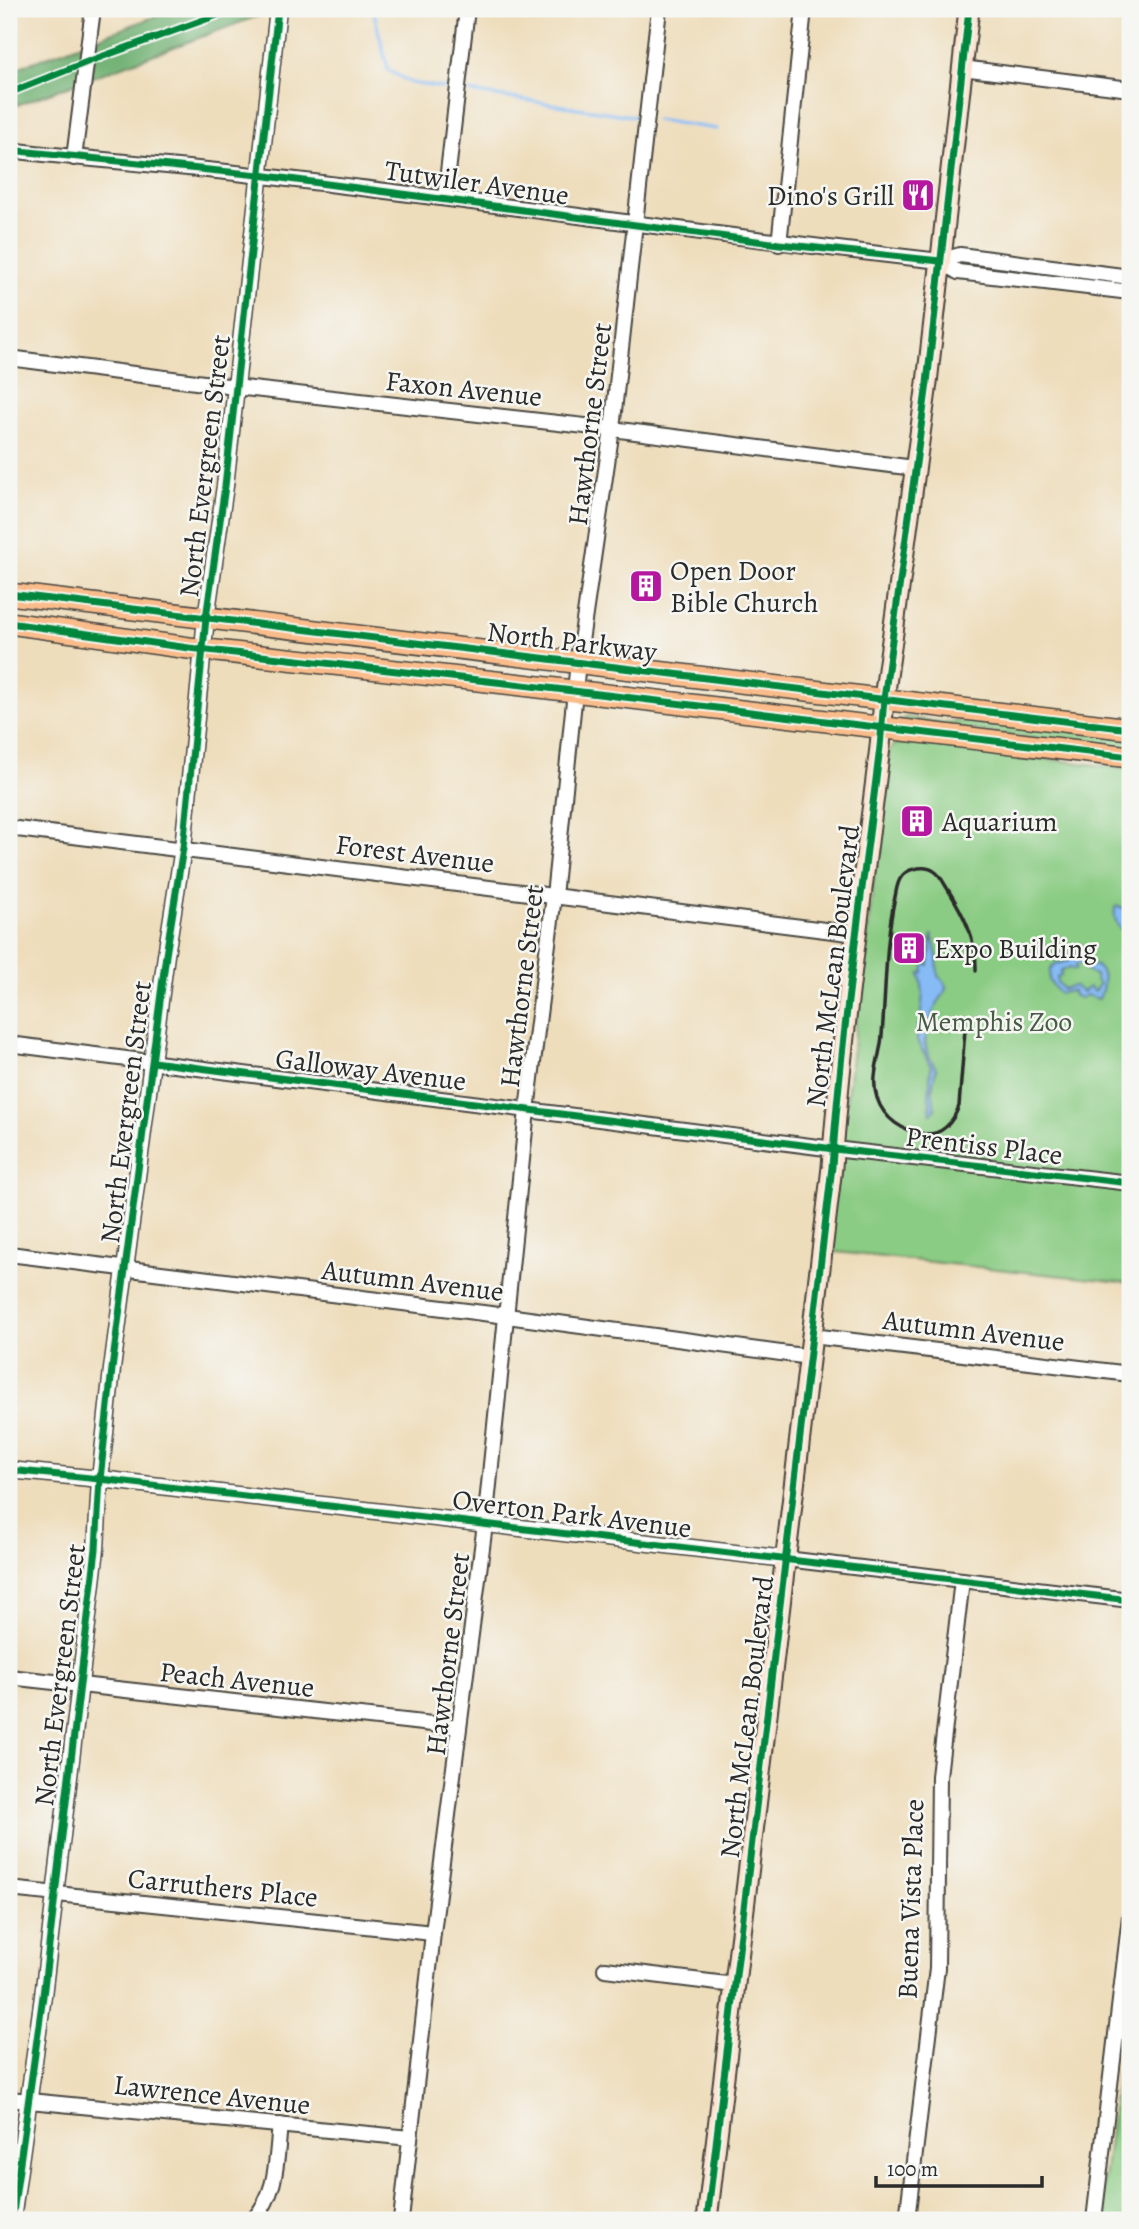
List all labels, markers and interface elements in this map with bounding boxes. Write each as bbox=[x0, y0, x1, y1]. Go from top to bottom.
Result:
street label: Tutwiler Avenue bbox=[382, 151, 571, 215]
restaurant icon: Dino's Grill bbox=[899, 176, 937, 214]
place label: Dino's Grill bbox=[767, 177, 894, 215]
street label: Hawthorne Street bbox=[559, 321, 621, 528]
street label: North Evergreen Street bbox=[170, 333, 240, 600]
street label: Faxon Avenue bbox=[384, 362, 544, 416]
place label: Open Door Bible Church bbox=[670, 552, 818, 622]
building icon: Open Door Bible Church bbox=[627, 567, 665, 605]
street label: North Parkway bbox=[485, 613, 659, 671]
building icon: Aquarium bbox=[898, 802, 936, 840]
place label: Aquarium bbox=[941, 803, 1058, 841]
street label: North McLean Boulevard bbox=[797, 822, 869, 1110]
street label: Forest Avenue bbox=[333, 825, 496, 883]
street label: Hawthorne Street bbox=[491, 883, 553, 1090]
building icon: Expo Building bbox=[890, 929, 928, 967]
place label: Expo Building bbox=[934, 930, 1097, 968]
street label: North Evergreen Street bbox=[91, 979, 161, 1246]
park label: Memphis Zoo bbox=[916, 1003, 1072, 1041]
street label: Galloway Avenue bbox=[273, 1039, 468, 1101]
street label: Prentiss Place bbox=[903, 1118, 1065, 1174]
street label: Autumn Avenue bbox=[319, 1251, 506, 1311]
street label: Autumn Avenue bbox=[880, 1301, 1067, 1361]
street label: Overton Park Avenue bbox=[450, 1480, 694, 1548]
street label: North Evergreen Street bbox=[25, 1542, 95, 1809]
street label: Hawthorne Street bbox=[417, 1551, 479, 1758]
street label: North McLean Boulevard bbox=[711, 1573, 783, 1861]
street label: Peach Avenue bbox=[158, 1653, 316, 1707]
street label: Buena Vista Place bbox=[889, 1798, 933, 2000]
street label: Carruthers Place bbox=[126, 1859, 320, 1917]
street label: Lawrence Avenue bbox=[112, 2066, 312, 2124]
scale bar bbox=[876, 2145, 1043, 2189]
text: 100 m bbox=[887, 2155, 938, 2183]

